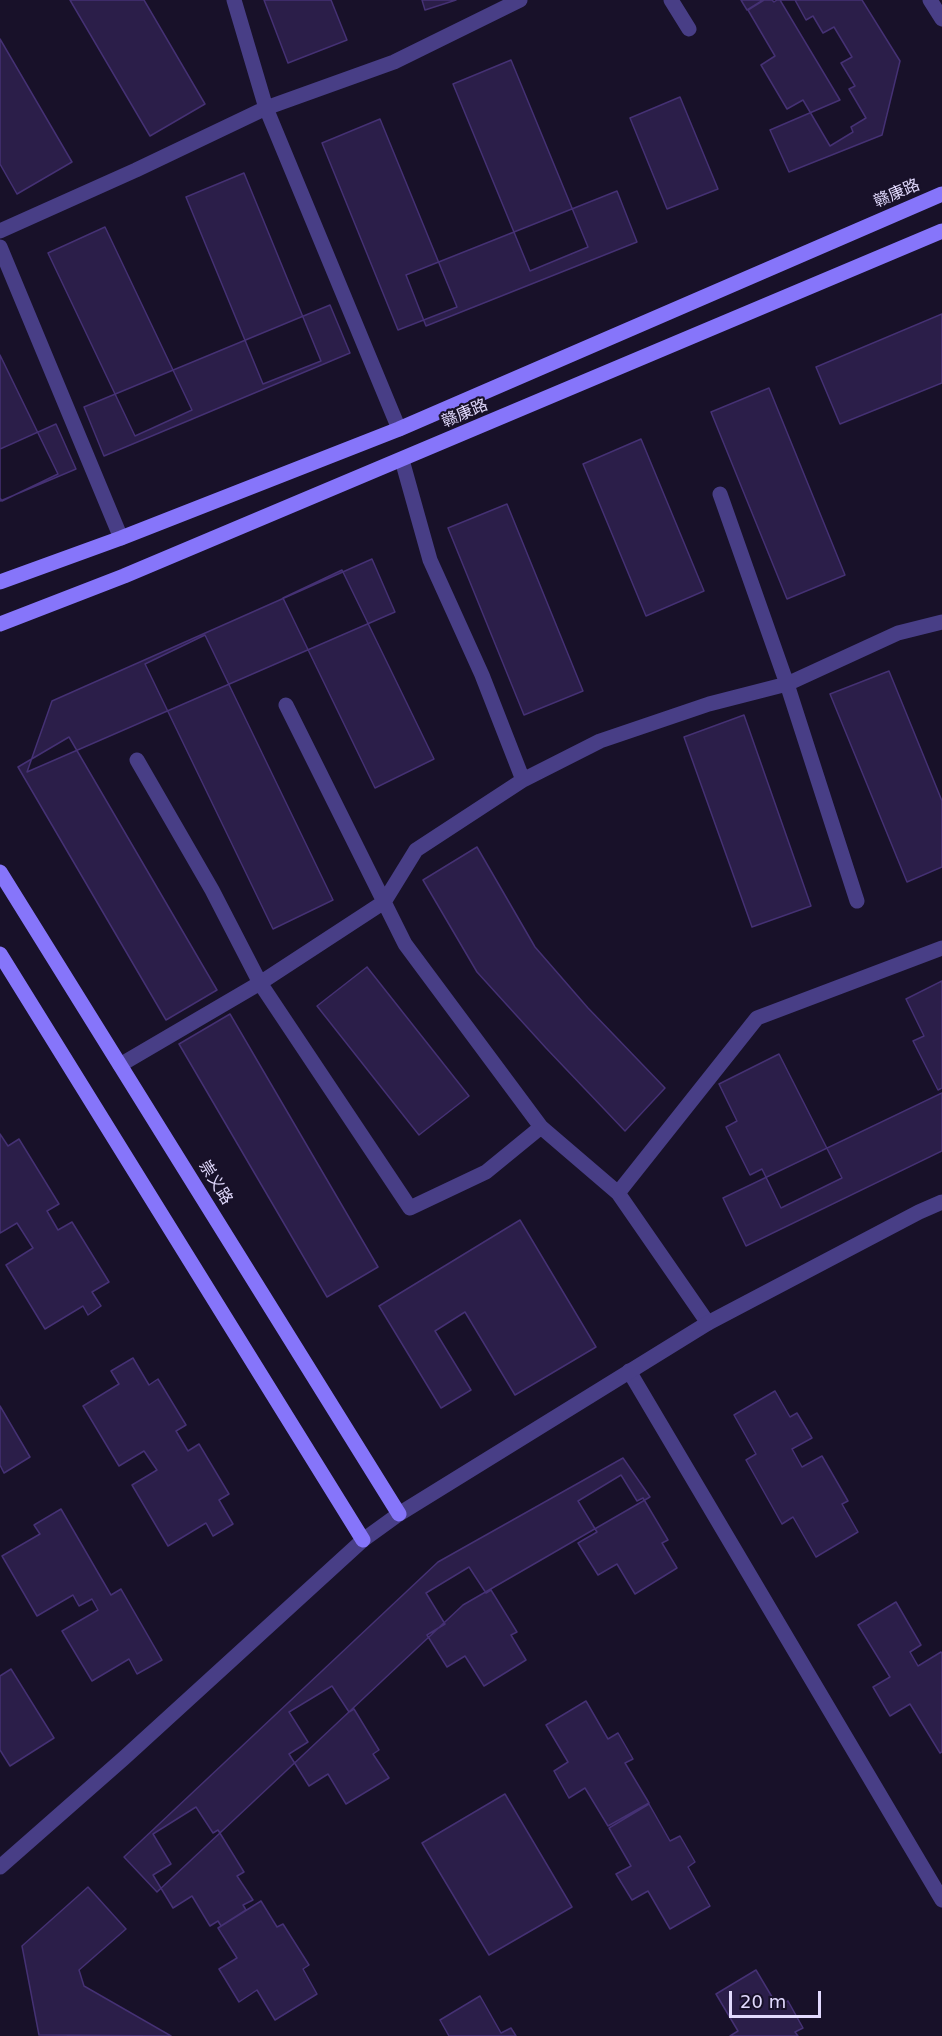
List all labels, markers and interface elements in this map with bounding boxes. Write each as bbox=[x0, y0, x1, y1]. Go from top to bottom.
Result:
street label: 赣康路 bbox=[871, 176, 923, 212]
street label: 赣康路 bbox=[439, 396, 491, 432]
street label: 崇义路 bbox=[194, 1158, 236, 1208]
scale bar bbox=[732, 1979, 824, 2017]
text: 20 m bbox=[740, 1991, 786, 2012]

